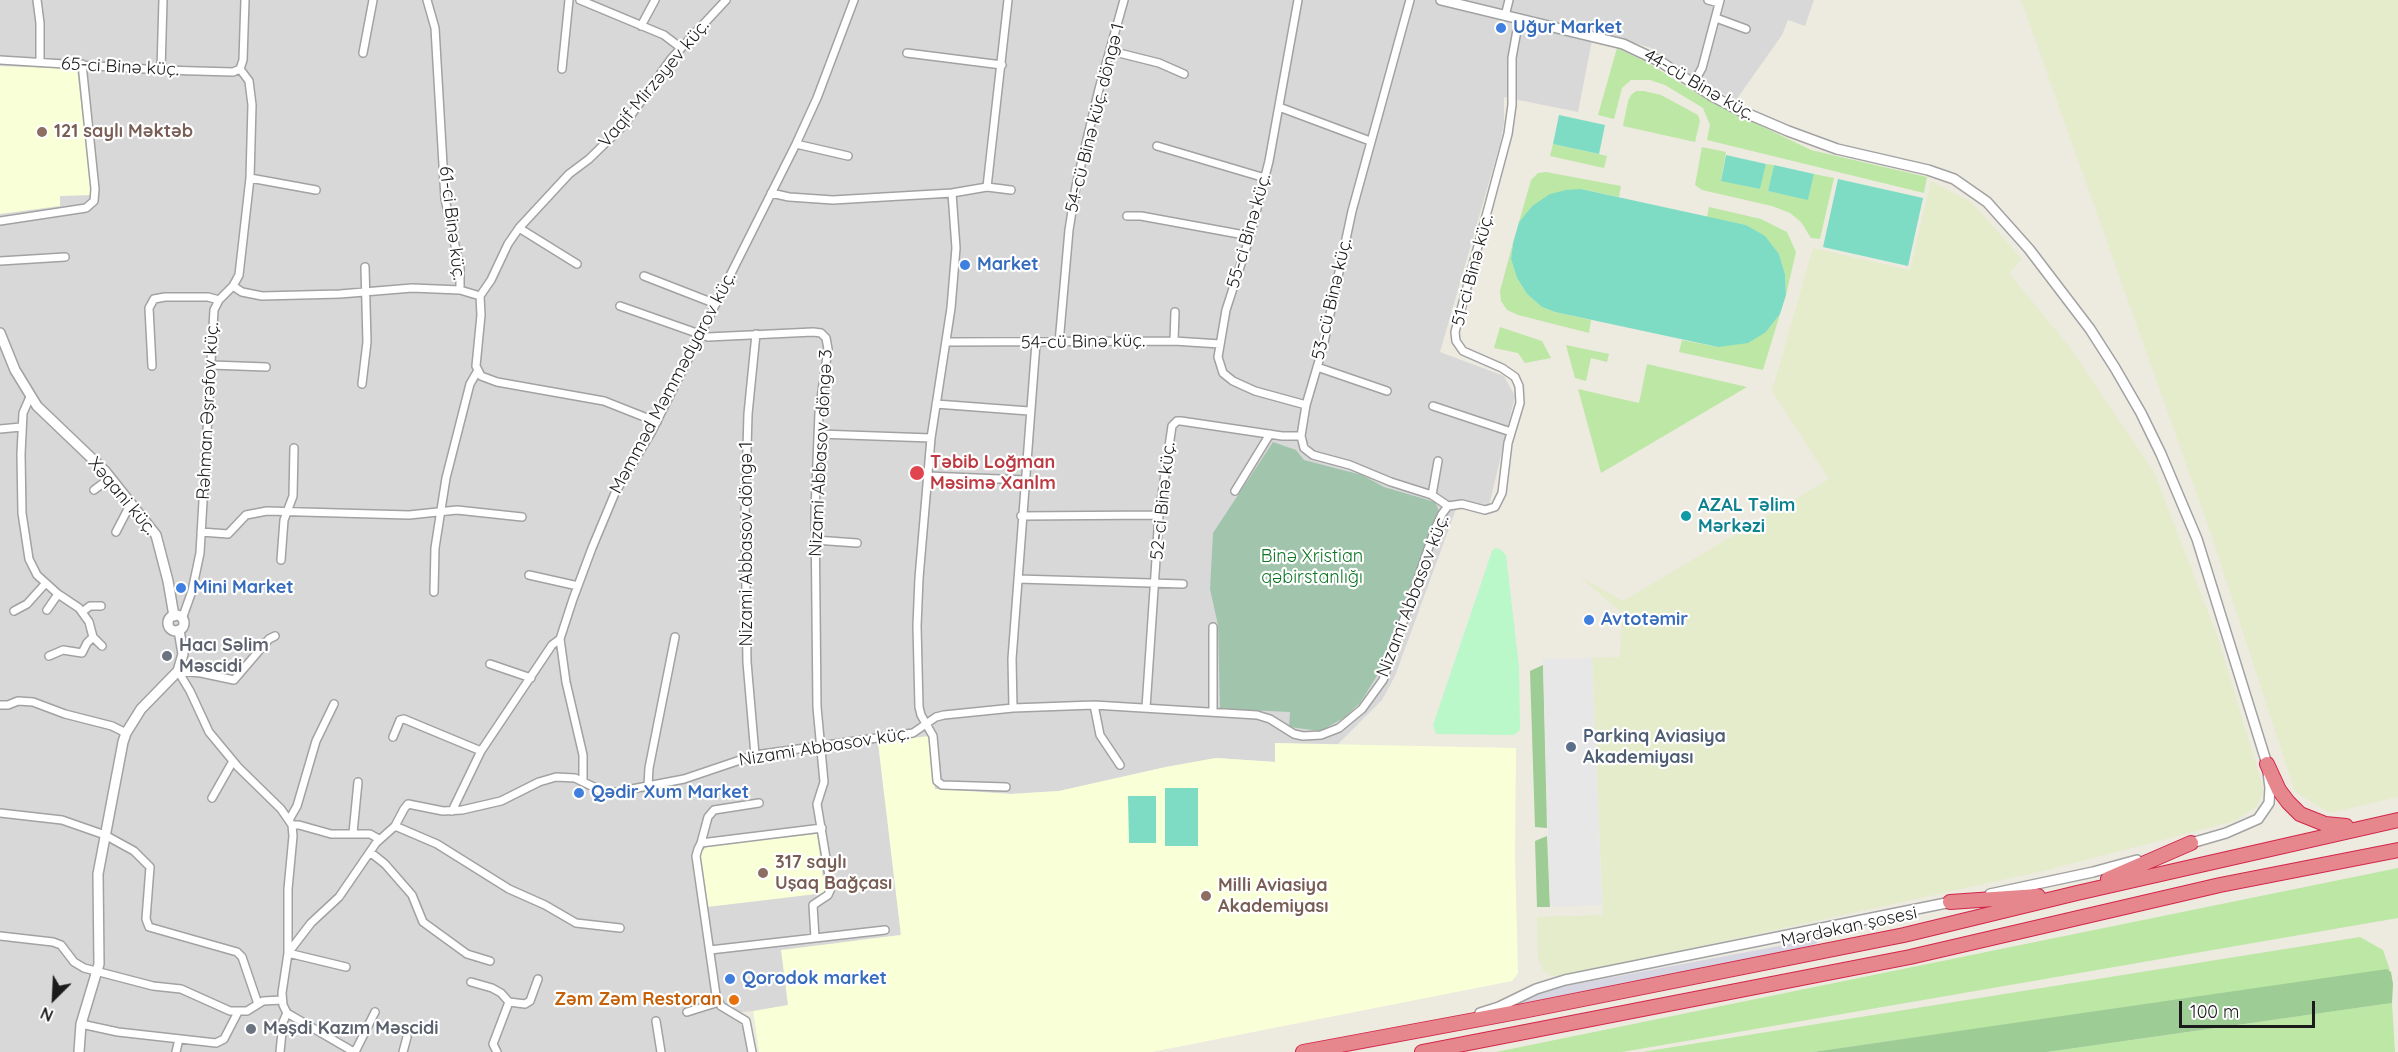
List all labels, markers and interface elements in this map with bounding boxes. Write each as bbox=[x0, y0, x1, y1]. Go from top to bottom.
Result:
street label: Vaqif Mirzəyev küç. bbox=[594, 16, 714, 152]
place label: Uğur Market bbox=[1513, 17, 1622, 39]
street label: 54-cü Binə küç. döngə 1 bbox=[1061, 21, 1129, 215]
marker: Uğur Market bbox=[1494, 21, 1508, 35]
street label: 44-cü Binə küç. bbox=[1640, 45, 1758, 125]
street label: 65-ci Binə küç. bbox=[61, 53, 179, 81]
place label: 121 saylı Məktəb bbox=[54, 121, 193, 143]
marker: 121 saylı Məktəb bbox=[35, 125, 49, 139]
street label: 61-ci Binə küç. bbox=[434, 165, 470, 281]
street label: 55-ci Binə küç. bbox=[1222, 171, 1276, 291]
street label: 51-ci Binə küç. bbox=[1448, 212, 1498, 328]
street label: 53-cü Binə küç. bbox=[1308, 236, 1356, 362]
place label: Market bbox=[977, 254, 1039, 276]
marker: Market bbox=[958, 258, 972, 272]
street label: Məmməd Məmmədyarov küç. bbox=[605, 268, 741, 498]
street label: Rəhman Əşrəfov küç. bbox=[193, 322, 223, 500]
street label: 54-cü Binə küç. bbox=[1021, 330, 1145, 354]
street label: Nizami Abbasov döngə 3 bbox=[805, 349, 837, 557]
street label: 52-ci Binə küç. bbox=[1146, 441, 1180, 561]
street label: Nizami Abbasov döngə 1 bbox=[736, 442, 758, 646]
place label: Təbib Loğman Məsimə Xanlm bbox=[930, 452, 1056, 494]
street label: Xəqani küç. bbox=[83, 453, 161, 539]
marker: Təbib Loğman Məsimə Xanlm bbox=[908, 464, 926, 482]
place label: AZAL Təlim Mərkəzi bbox=[1698, 495, 1795, 538]
marker: AZAL Təlim Mərkəzi bbox=[1679, 509, 1693, 523]
street label: Nizami Abbasov küç. bbox=[1372, 512, 1454, 680]
park label: Binə Xristian qəbirstanlığı bbox=[1261, 546, 1363, 588]
place label: Mini Market bbox=[193, 577, 294, 599]
marker: Mini Market bbox=[174, 581, 188, 595]
place label: Avtotəmir bbox=[1601, 609, 1688, 631]
marker: Avtotəmir bbox=[1582, 613, 1596, 627]
place label: Hacı Səlim Məscidi bbox=[179, 635, 269, 678]
marker: Hacı Səlim Məscidi bbox=[160, 649, 174, 663]
street label: Nizami Abbasov küç. bbox=[737, 723, 911, 771]
place label: Parkinq Aviasiya Akademiyası bbox=[1583, 726, 1726, 768]
marker: Parkinq Aviasiya Akademiyası bbox=[1564, 740, 1578, 754]
place label: Qədir Xum Market bbox=[591, 782, 749, 804]
marker: Qədir Xum Market bbox=[572, 786, 586, 800]
place label: 317 saylı Uşaq Bağçası bbox=[775, 852, 892, 894]
marker: 317 saylı Uşaq Bağçası bbox=[756, 866, 770, 880]
place label: Milli Aviasiya Akademiyası bbox=[1218, 875, 1329, 918]
marker: Milli Aviasiya Akademiyası bbox=[1199, 889, 1213, 903]
street label: Mərdəkan şosesi bbox=[1779, 902, 1919, 952]
north arrow bbox=[24, 968, 84, 1028]
place label: Qorodok market bbox=[742, 968, 887, 990]
marker: Qorodok market bbox=[723, 972, 737, 986]
place label: Zəm Zəm Restoran bbox=[554, 989, 722, 1011]
scale bar bbox=[2182, 989, 2318, 1027]
marker: Zəm Zəm Restoran bbox=[727, 993, 741, 1007]
text: 100 m bbox=[2190, 1000, 2239, 1023]
text: N bbox=[37, 1003, 56, 1026]
place label: Məşdi Kazım Məscidi bbox=[263, 1018, 439, 1040]
marker: Məşdi Kazım Məscidi bbox=[244, 1022, 258, 1036]

